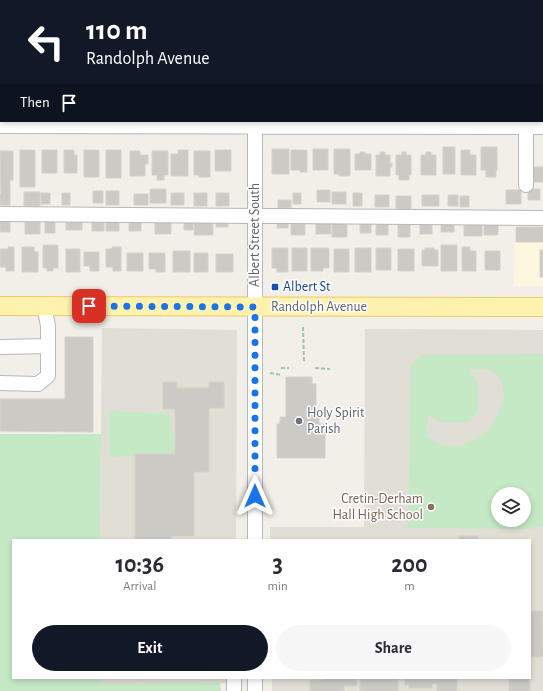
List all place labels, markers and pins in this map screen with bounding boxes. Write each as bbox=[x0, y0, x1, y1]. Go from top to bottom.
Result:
place label: Albert St bbox=[283, 280, 331, 294]
marker: Albert St bbox=[270, 282, 280, 292]
pin bbox=[72, 289, 106, 323]
place label: Holy Spirit Parish bbox=[307, 406, 365, 436]
marker: Holy Spirit Parish bbox=[294, 416, 304, 426]
place label: Cretin-Derham Hall High School bbox=[332, 492, 423, 522]
marker: Cretin-Derham Hall High School bbox=[426, 502, 436, 512]

